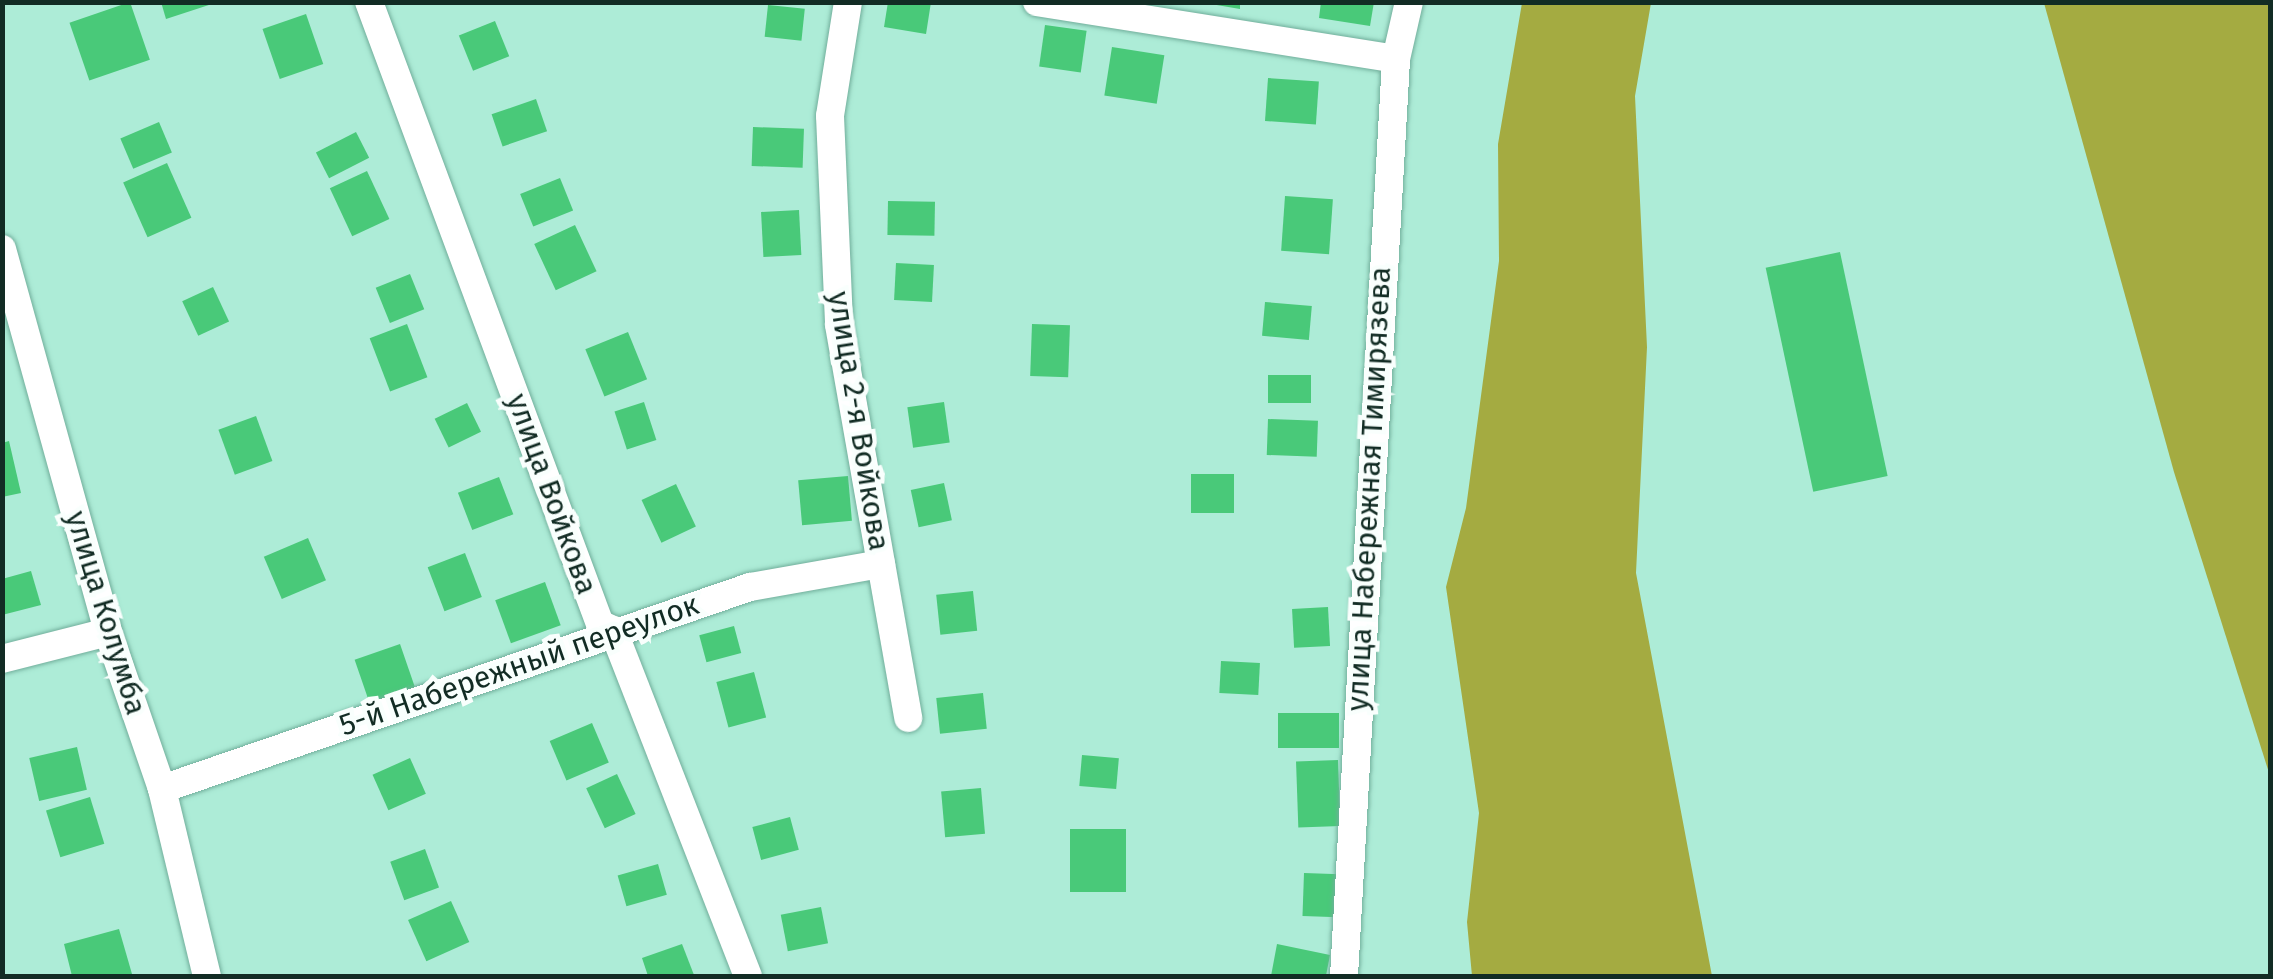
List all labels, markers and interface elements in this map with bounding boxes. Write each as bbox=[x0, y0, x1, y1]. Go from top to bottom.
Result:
street label: улица Набережная Тимирязева bbox=[1339, 266, 1399, 712]
street label: улица 2-я Войкова bbox=[821, 289, 897, 553]
street label: улица Войкова bbox=[499, 389, 605, 599]
street label: улица Колумба bbox=[58, 507, 154, 719]
street label: 5-й Набережный переулок bbox=[335, 587, 703, 743]

